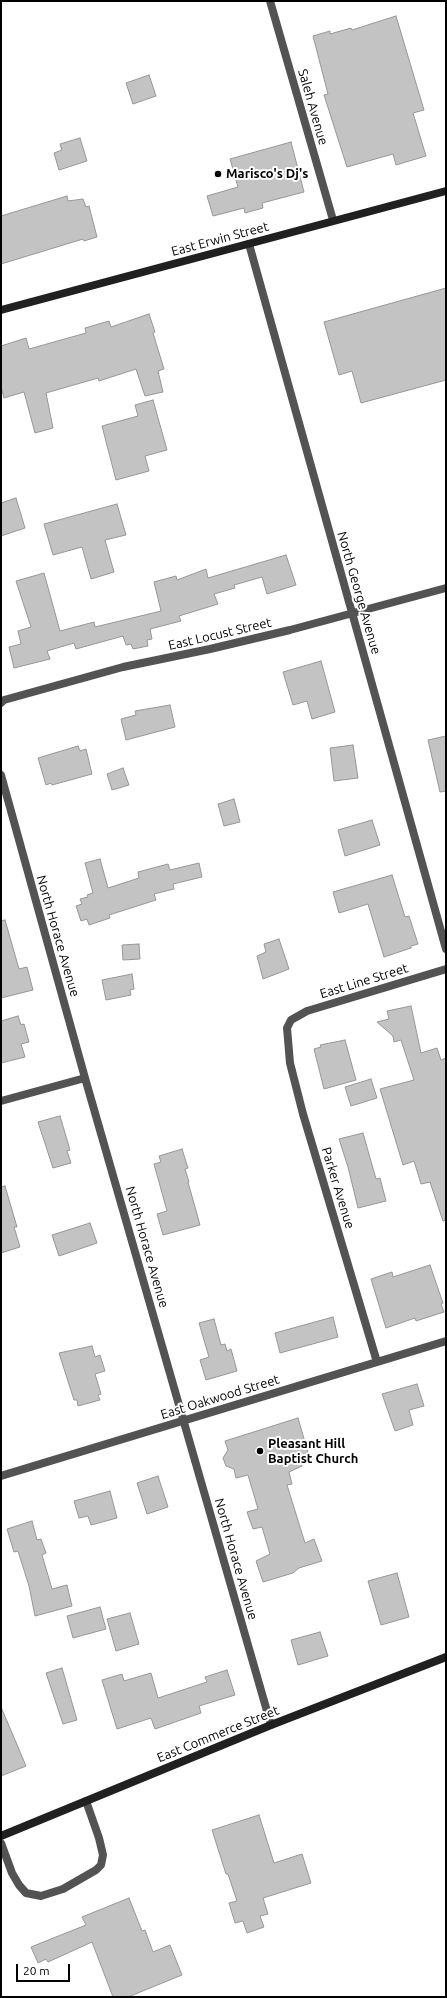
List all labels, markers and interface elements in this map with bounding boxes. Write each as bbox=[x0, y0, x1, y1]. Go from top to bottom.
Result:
street label: Saleh Avenue bbox=[295, 67, 331, 147]
place label: Marisco's Dj's bbox=[226, 166, 308, 182]
marker: Marisco's Dj's bbox=[213, 169, 223, 179]
street label: East Erwin Street bbox=[170, 219, 270, 259]
street label: North George Avenue bbox=[334, 530, 384, 656]
street label: East Locust Street bbox=[167, 615, 273, 653]
street label: North Horace Avenue bbox=[33, 874, 83, 998]
street label: East Line Street bbox=[318, 960, 410, 1002]
street label: Parker Avenue bbox=[318, 1145, 358, 1231]
street label: North Horace Avenue bbox=[122, 1185, 172, 1309]
street label: East Oakwood Street bbox=[159, 1372, 281, 1422]
place label: Pleasant Hill Baptist Church bbox=[268, 1436, 358, 1467]
marker: Pleasant Hill Baptist Church bbox=[255, 1446, 265, 1456]
street label: North Horace Avenue bbox=[211, 1497, 261, 1621]
street label: East Commerce Street bbox=[155, 1702, 281, 1766]
scale bar bbox=[18, 1956, 72, 1982]
text: 20 m bbox=[23, 1964, 50, 1977]

